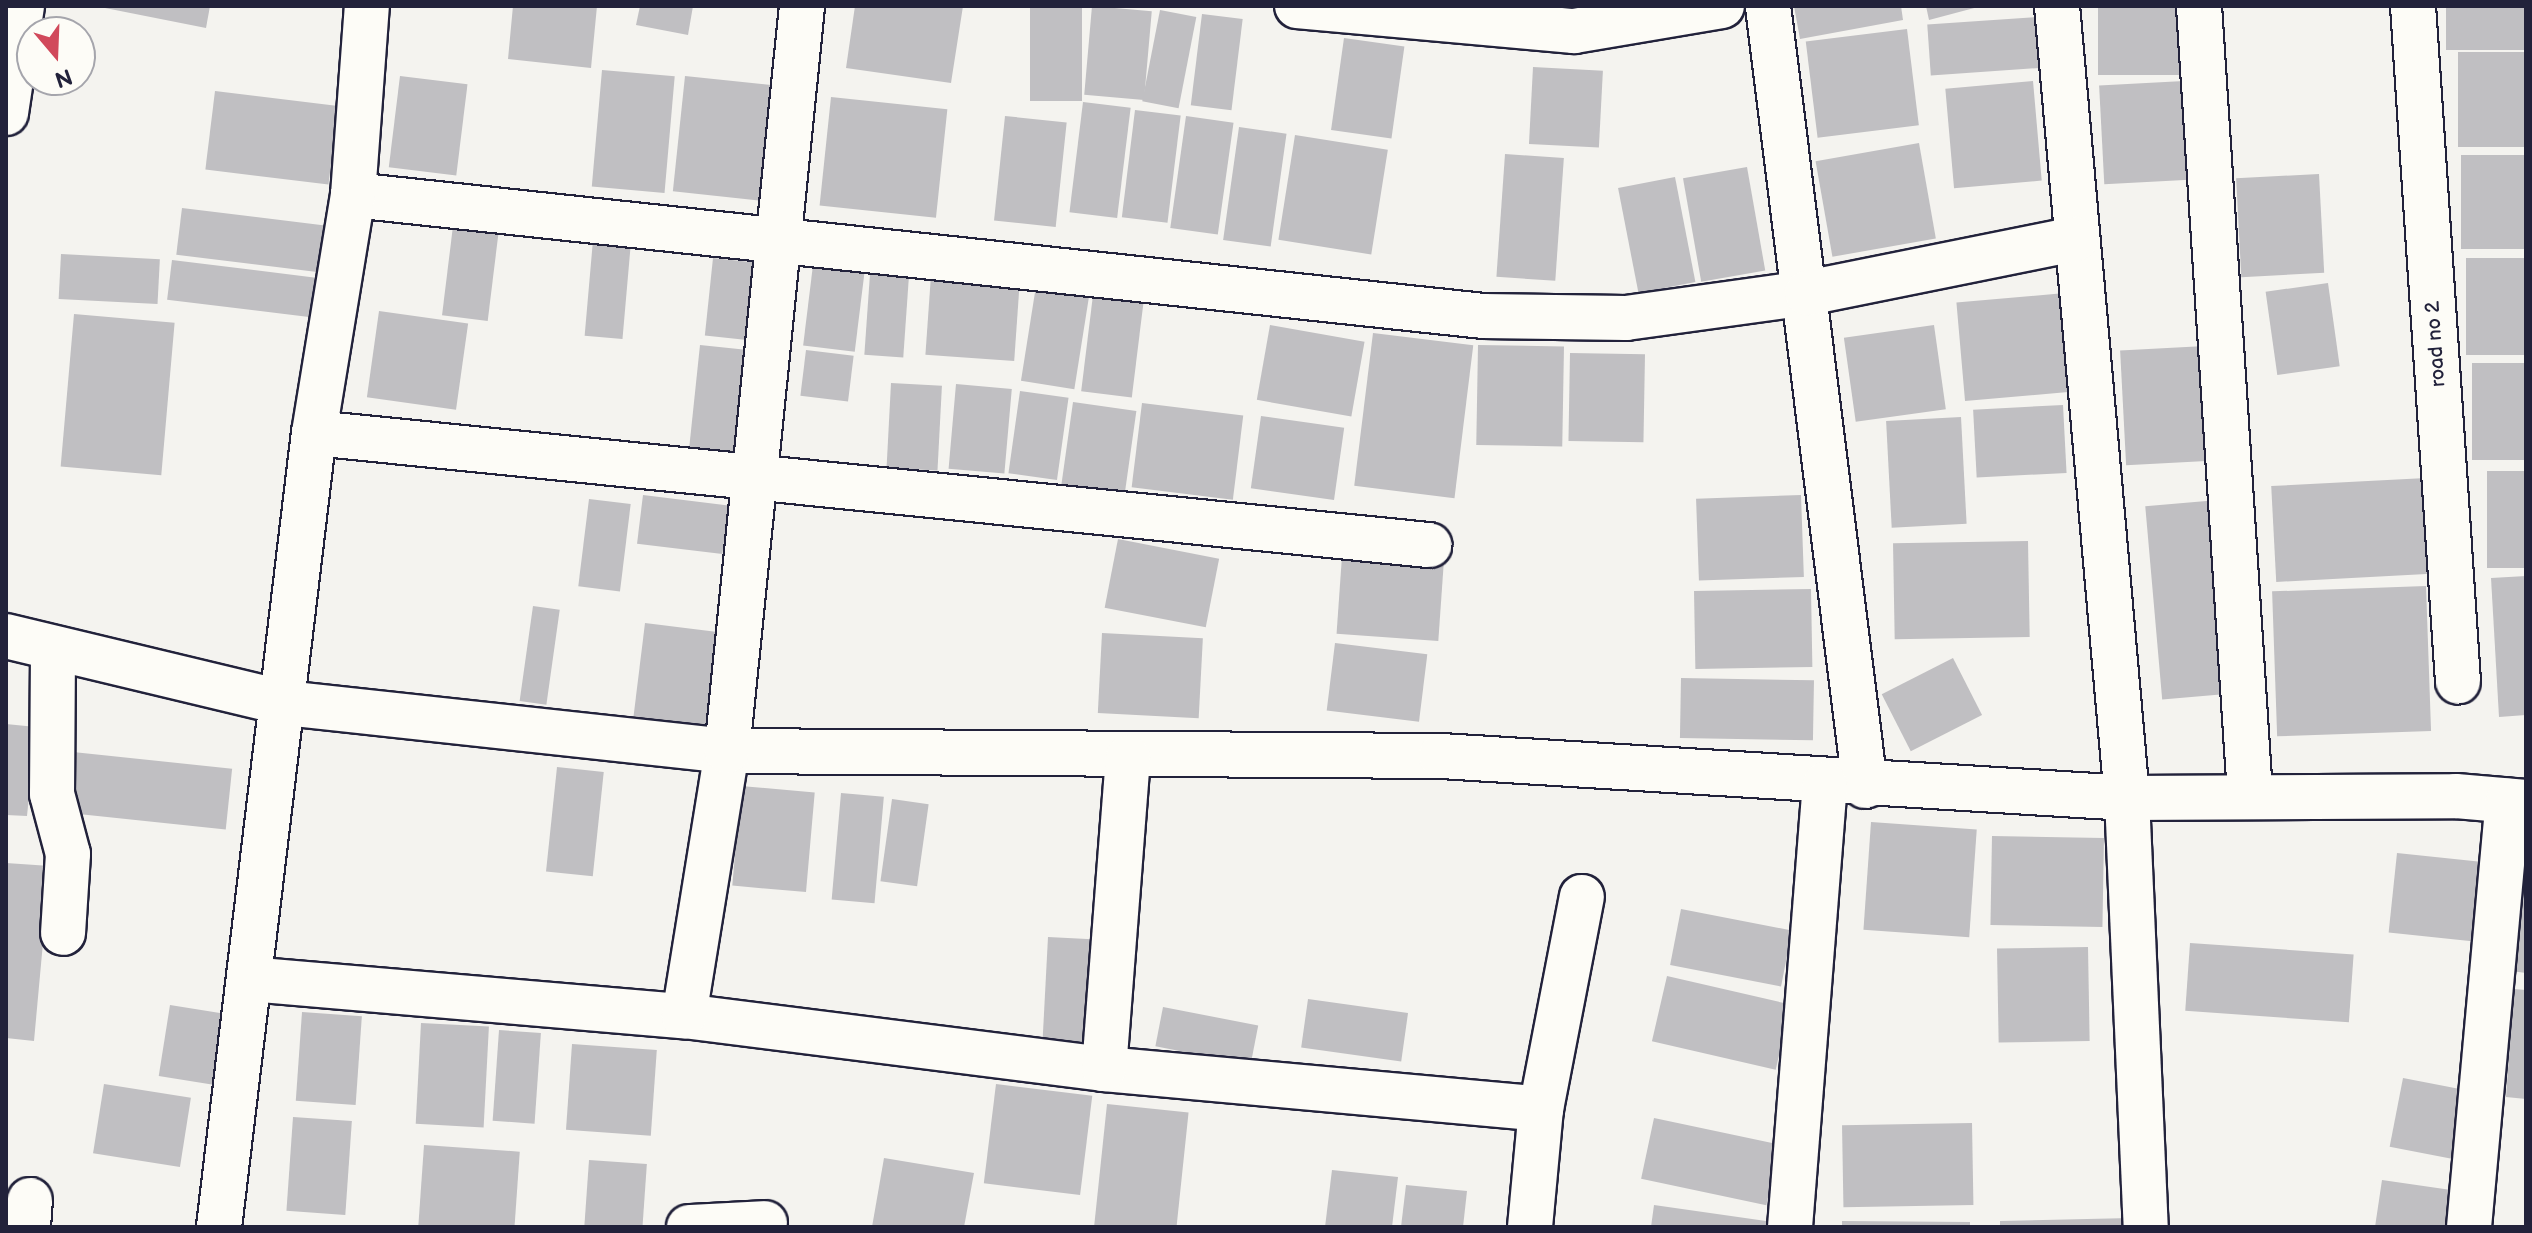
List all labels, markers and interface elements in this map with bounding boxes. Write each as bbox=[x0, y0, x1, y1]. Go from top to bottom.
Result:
north arrow bbox=[16, 16, 96, 96]
text: N bbox=[51, 62, 76, 93]
street label: road no 2 bbox=[2421, 300, 2451, 388]

